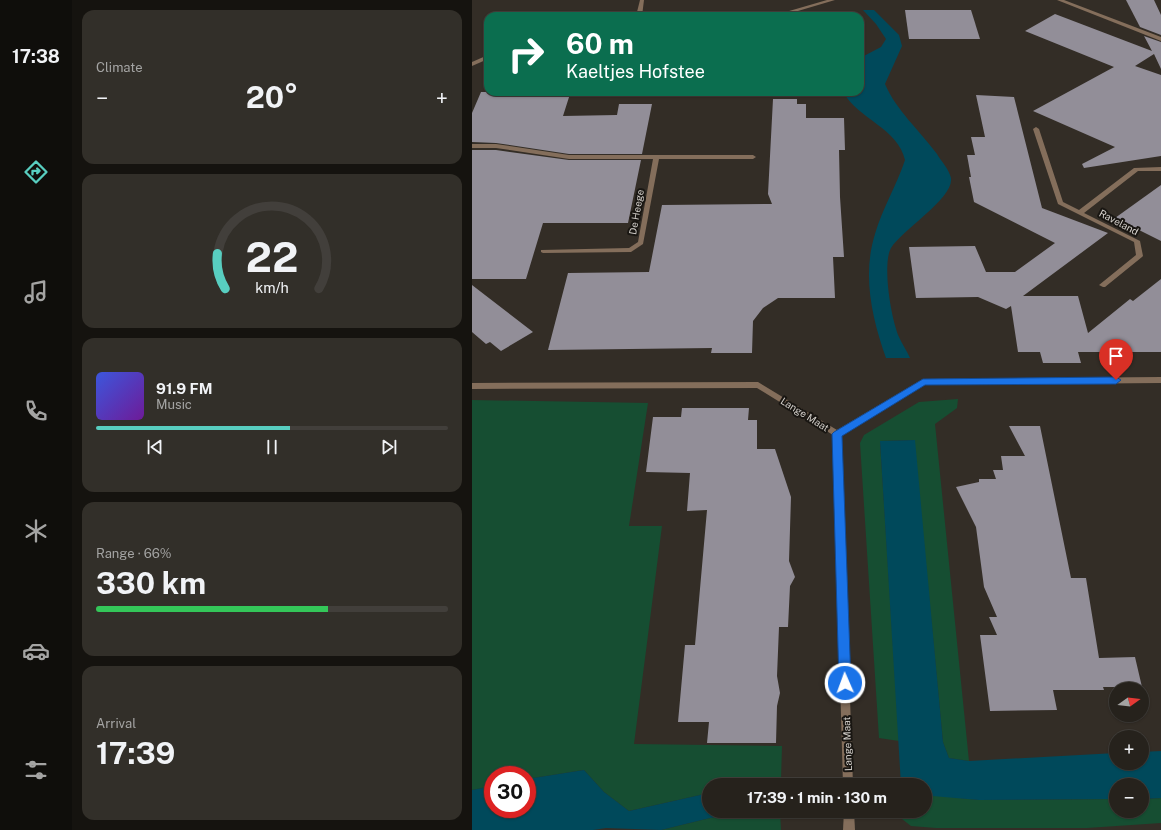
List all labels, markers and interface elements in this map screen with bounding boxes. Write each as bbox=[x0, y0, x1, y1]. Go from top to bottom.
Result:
text: 60 m bbox=[566, 27, 634, 60]
icon: right bbox=[500, 28, 552, 80]
text: 17:38 bbox=[12, 46, 60, 67]
text: Climate bbox=[96, 60, 143, 75]
text: Kaeltjes Hofstee bbox=[566, 61, 705, 82]
text: 20° bbox=[246, 79, 298, 115]
text: − bbox=[96, 85, 108, 111]
text: + bbox=[436, 85, 448, 111]
icon: directions bbox=[22, 158, 50, 186]
street label: De Heege bbox=[626, 188, 646, 235]
street label: Raveland bbox=[1097, 207, 1141, 237]
text: 22 bbox=[246, 232, 298, 281]
icon: music bbox=[22, 278, 50, 306]
text: km/h bbox=[255, 279, 289, 296]
pin bbox=[1099, 339, 1133, 380]
icon: arrive bbox=[1105, 345, 1127, 367]
text: 91.9 FM bbox=[156, 380, 213, 397]
street label: Lange Maat bbox=[779, 394, 831, 434]
icon: phone bbox=[22, 397, 50, 425]
text: Music bbox=[156, 397, 192, 412]
icon: previous bbox=[144, 436, 166, 458]
icon: pause bbox=[261, 436, 283, 458]
icon: next bbox=[378, 436, 400, 458]
icon: climate bbox=[22, 517, 50, 545]
text: Range · 66% bbox=[96, 546, 172, 561]
text: 330 km bbox=[96, 565, 206, 601]
icon: car bbox=[22, 637, 50, 665]
position arrow bbox=[824, 662, 866, 704]
north arrow bbox=[1109, 682, 1149, 722]
map controls bbox=[1109, 682, 1149, 818]
text: Arrival bbox=[96, 716, 136, 731]
street label: Lange Maat bbox=[840, 716, 854, 771]
button: + bbox=[1109, 730, 1149, 770]
text: 17:39 bbox=[96, 735, 175, 771]
icon: filters bbox=[22, 756, 50, 784]
speed limit sign: 30 bbox=[484, 766, 536, 818]
button: − bbox=[1109, 778, 1149, 818]
text: 17:39 · 1 min · 130 m bbox=[747, 789, 887, 806]

